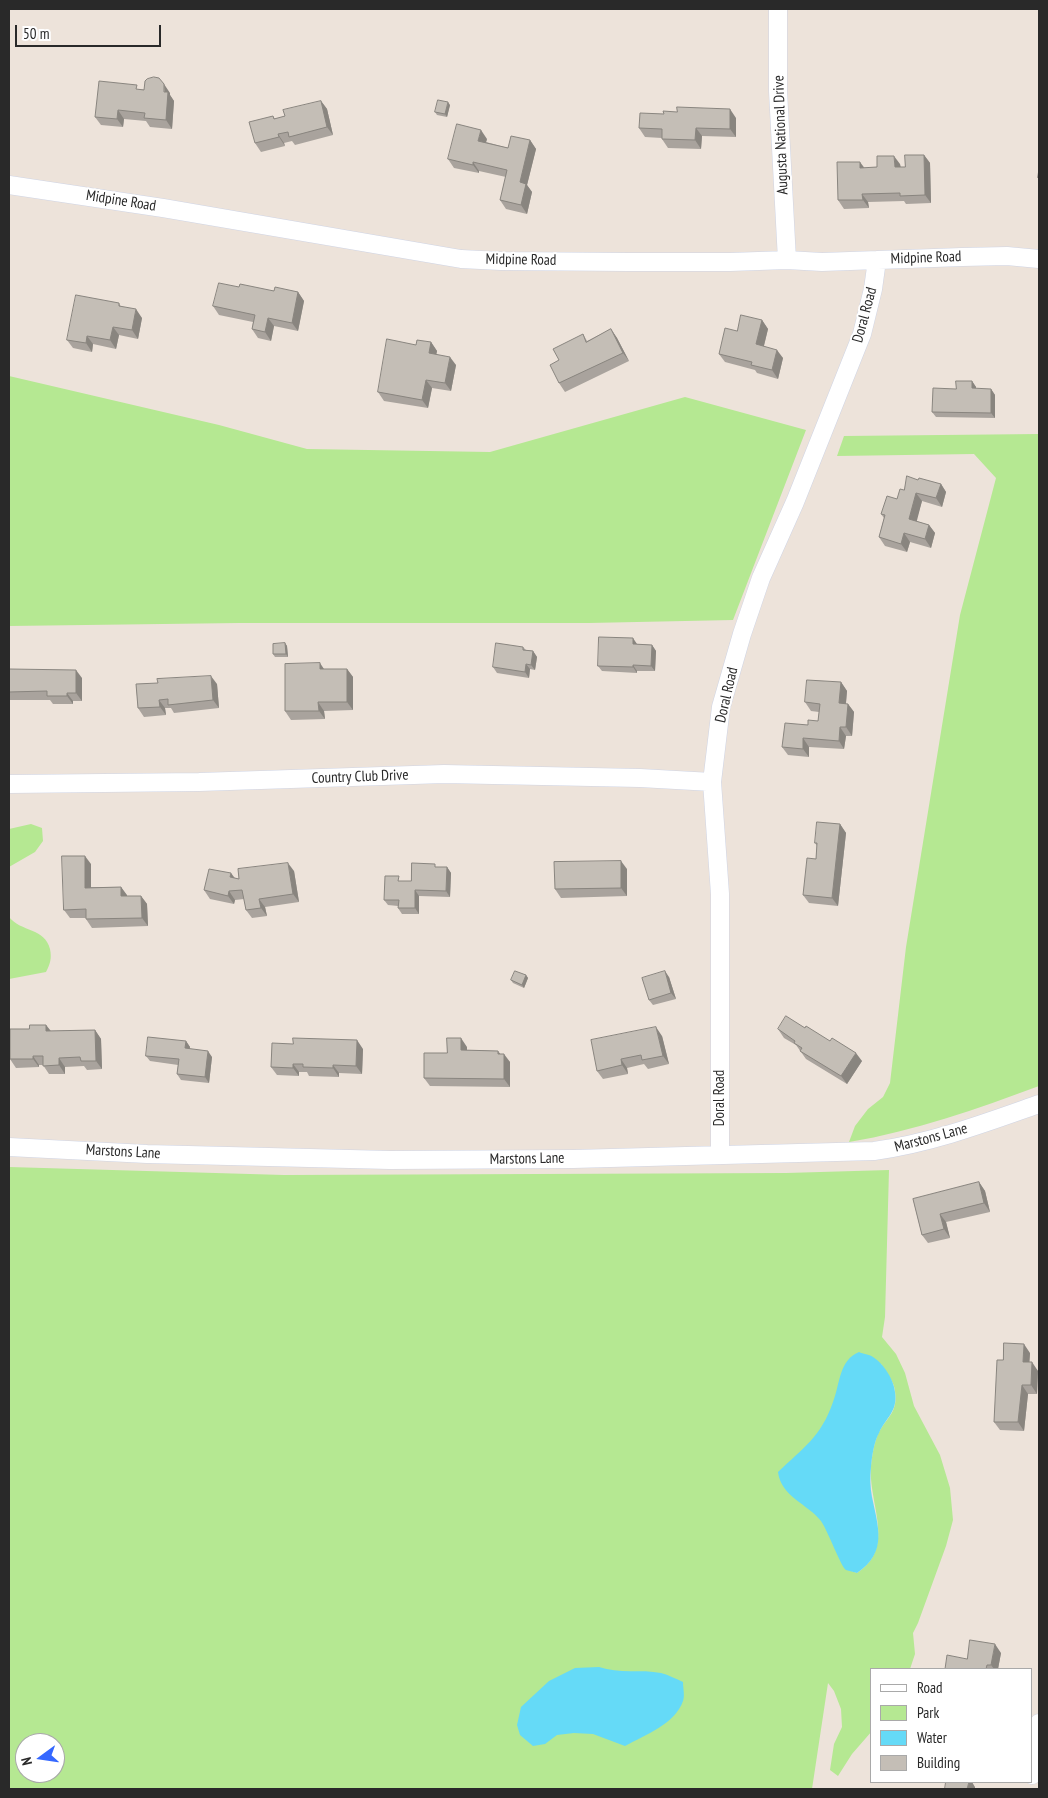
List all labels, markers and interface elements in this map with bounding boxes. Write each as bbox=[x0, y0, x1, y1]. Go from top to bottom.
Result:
scale bar bbox=[18, 15, 164, 47]
text: 50 m bbox=[23, 24, 49, 43]
street label: Augusta National Drive bbox=[770, 75, 792, 195]
street label: Midpine Road bbox=[85, 187, 157, 215]
street label: Midpine Road bbox=[890, 248, 962, 268]
street label: Midpine Road bbox=[486, 250, 556, 270]
street label: Doral Road bbox=[849, 285, 881, 345]
street label: Doral Road bbox=[712, 665, 742, 725]
street label: Country Club Drive bbox=[311, 766, 409, 788]
street label: Doral Road bbox=[711, 1070, 729, 1126]
street label: Marstons Lane bbox=[893, 1120, 969, 1156]
street label: Marstons Lane bbox=[85, 1141, 161, 1163]
street label: Marstons Lane bbox=[489, 1149, 565, 1169]
legend bbox=[870, 1668, 1033, 1783]
text: Road bbox=[917, 1678, 943, 1697]
text: Park bbox=[917, 1703, 939, 1722]
text: Water bbox=[917, 1728, 947, 1747]
north arrow bbox=[15, 1733, 65, 1783]
text: Building bbox=[917, 1753, 960, 1772]
text: N bbox=[17, 1756, 36, 1767]

